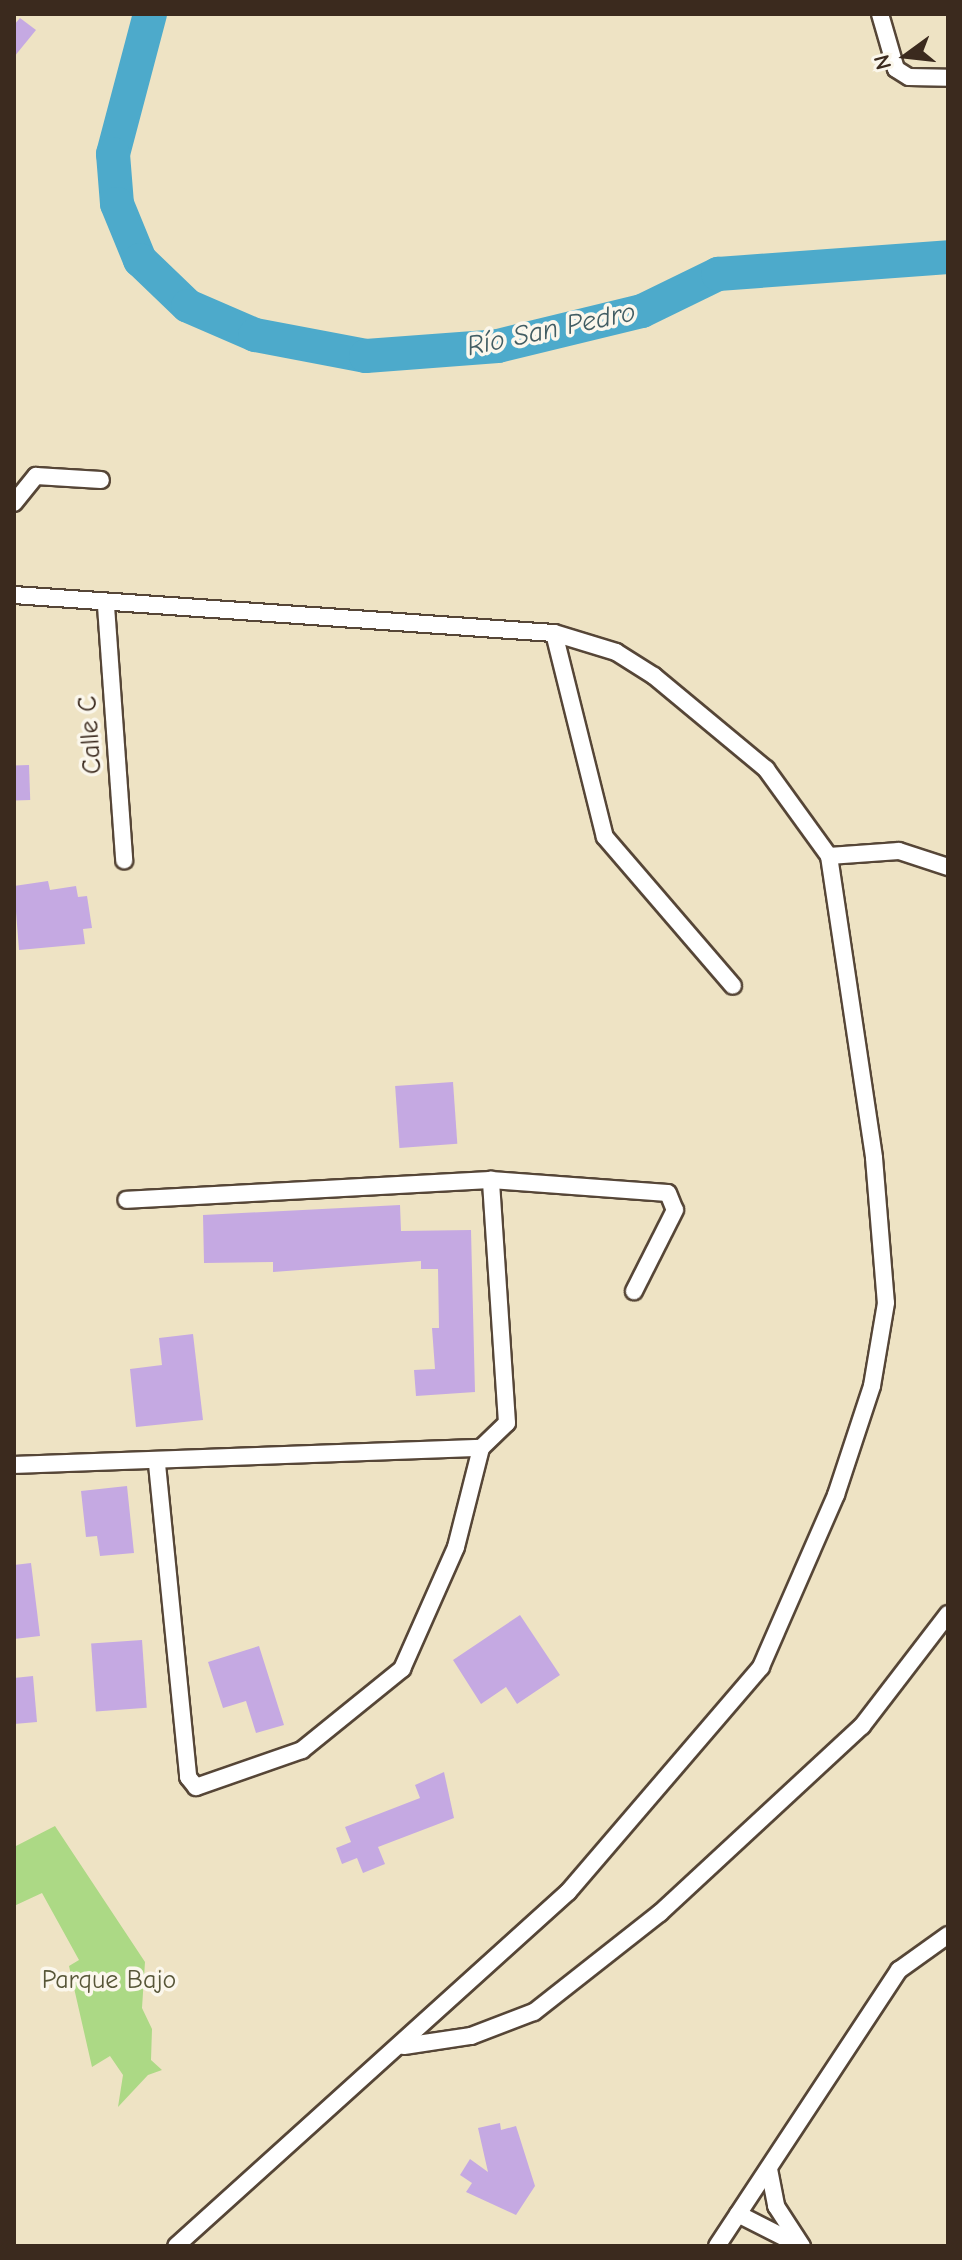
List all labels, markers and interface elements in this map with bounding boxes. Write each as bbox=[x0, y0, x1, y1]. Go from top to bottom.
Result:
north arrow bbox=[866, 16, 946, 96]
text: N bbox=[868, 52, 897, 73]
water label: Río San Pedro bbox=[464, 295, 638, 363]
street label: Calle C bbox=[73, 695, 109, 775]
park label: Parque Bajo bbox=[42, 1965, 176, 1997]

